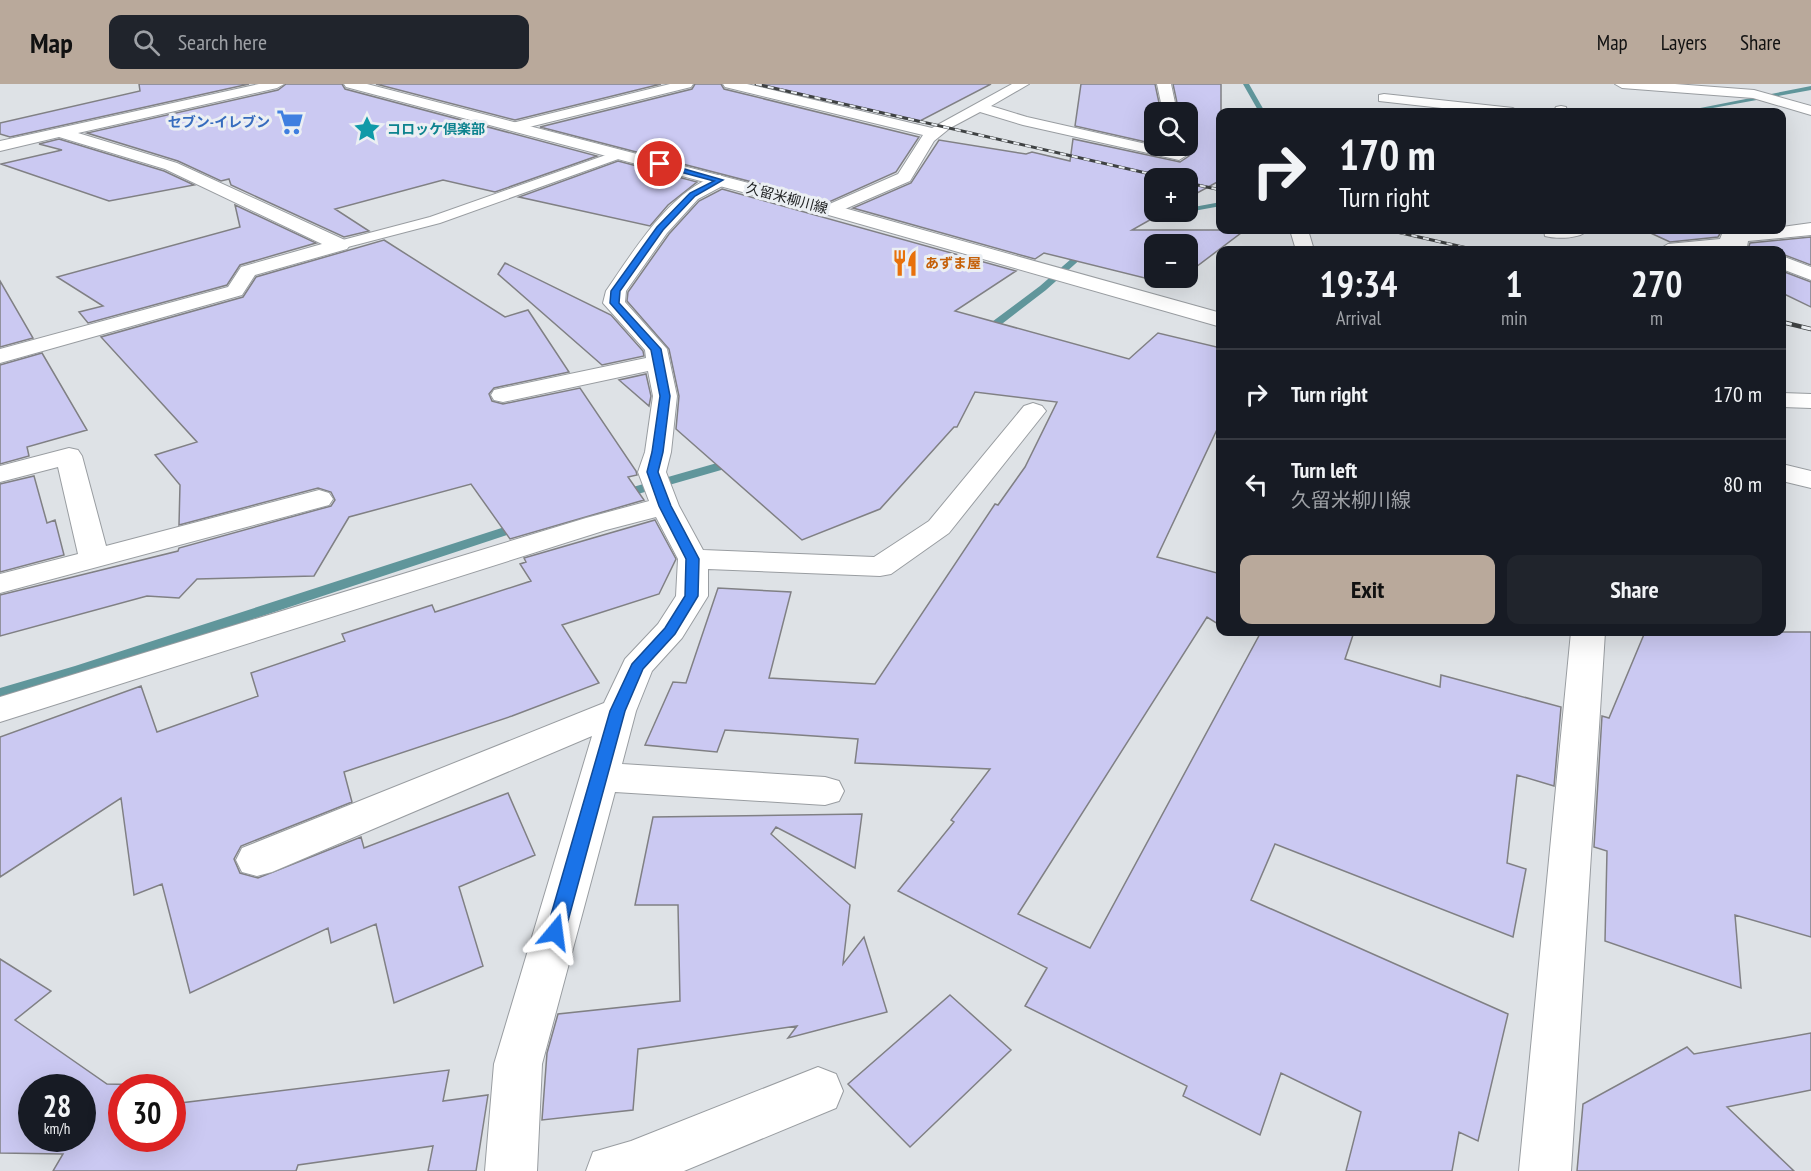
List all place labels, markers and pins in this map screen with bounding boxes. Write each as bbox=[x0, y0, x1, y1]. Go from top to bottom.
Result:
supermarket icon: セブン-イレブン bbox=[275, 107, 305, 137]
place label: セブン-イレブン bbox=[168, 113, 270, 131]
place icon: コロッケ倶楽部 bbox=[352, 114, 382, 144]
place label: コロッケ倶楽部 bbox=[387, 120, 485, 138]
pin bbox=[634, 138, 685, 189]
restaurant icon: あずま屋 bbox=[890, 248, 920, 278]
place label: あずま屋 bbox=[925, 254, 981, 272]

